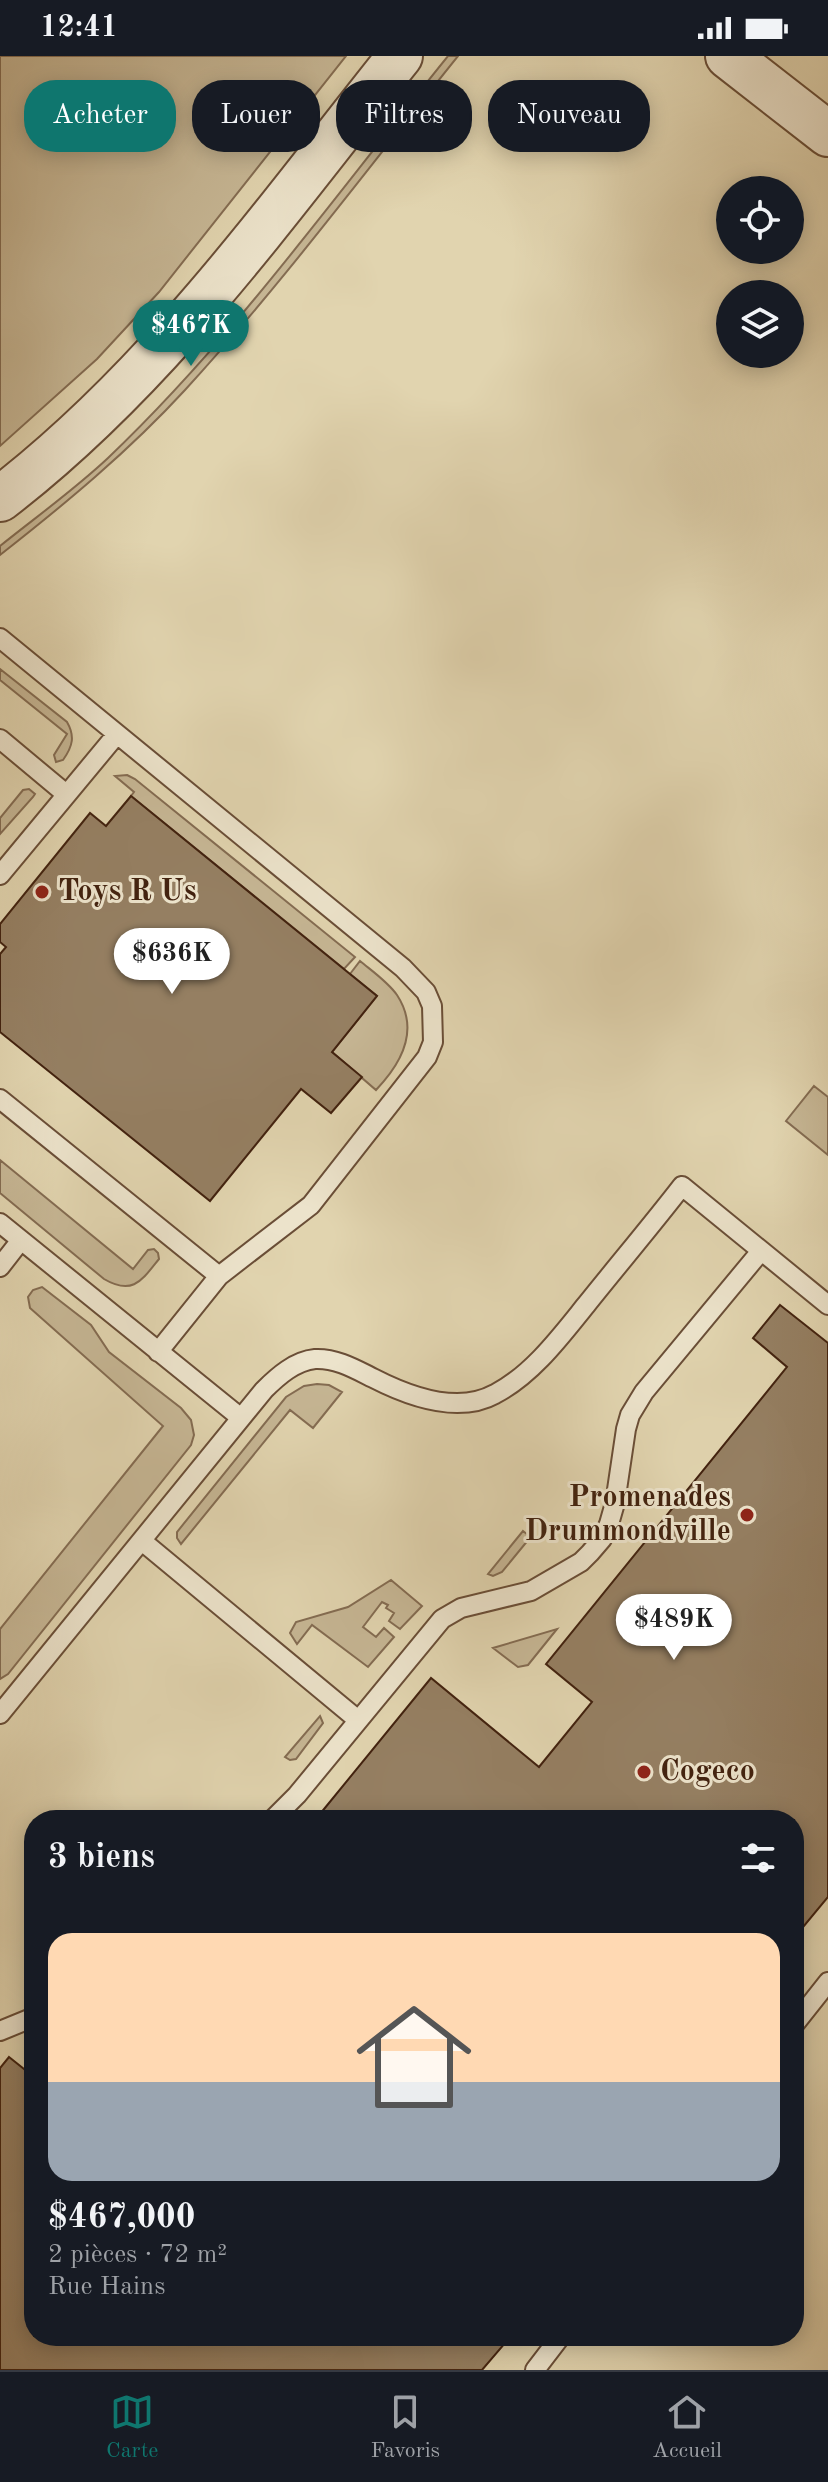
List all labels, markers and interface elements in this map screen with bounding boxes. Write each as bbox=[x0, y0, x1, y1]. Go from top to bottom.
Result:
text: 12:41 bbox=[40, 13, 118, 43]
chip: Acheter bbox=[24, 80, 176, 152]
chip: Louer bbox=[192, 80, 320, 152]
chip: Filtres bbox=[336, 80, 472, 152]
chip: Nouveau bbox=[488, 80, 650, 152]
map controls bbox=[716, 176, 804, 368]
button: locate bbox=[716, 176, 804, 264]
button: layers bbox=[716, 280, 804, 368]
pin: $467K bbox=[135, 300, 247, 368]
text: $467K bbox=[151, 313, 231, 339]
place label: Toys R Us bbox=[58, 877, 197, 907]
marker: Toys R Us bbox=[33, 883, 51, 901]
pin: $636K bbox=[116, 928, 228, 996]
text: $636K bbox=[132, 941, 212, 967]
place label: Promenades Drummondville bbox=[525, 1483, 731, 1547]
marker: Promenades Drummondville bbox=[738, 1506, 756, 1524]
pin: $489K bbox=[618, 1594, 730, 1662]
text: $489K bbox=[634, 1607, 714, 1633]
place label: Cogeco bbox=[660, 1757, 755, 1787]
marker: Cogeco bbox=[635, 1763, 653, 1781]
icon: filters bbox=[736, 1836, 780, 1880]
text: 3 biens bbox=[48, 1841, 155, 1875]
icon: home bbox=[342, 1985, 486, 2129]
text: $467,000 bbox=[48, 2201, 196, 2235]
text: 2 pièces · 72 m² bbox=[48, 2242, 227, 2268]
text: Rue Hains bbox=[48, 2274, 165, 2300]
tab: Carte bbox=[106, 2390, 158, 2465]
tab: Favoris bbox=[371, 2390, 440, 2465]
tab: Accueil bbox=[652, 2390, 722, 2465]

